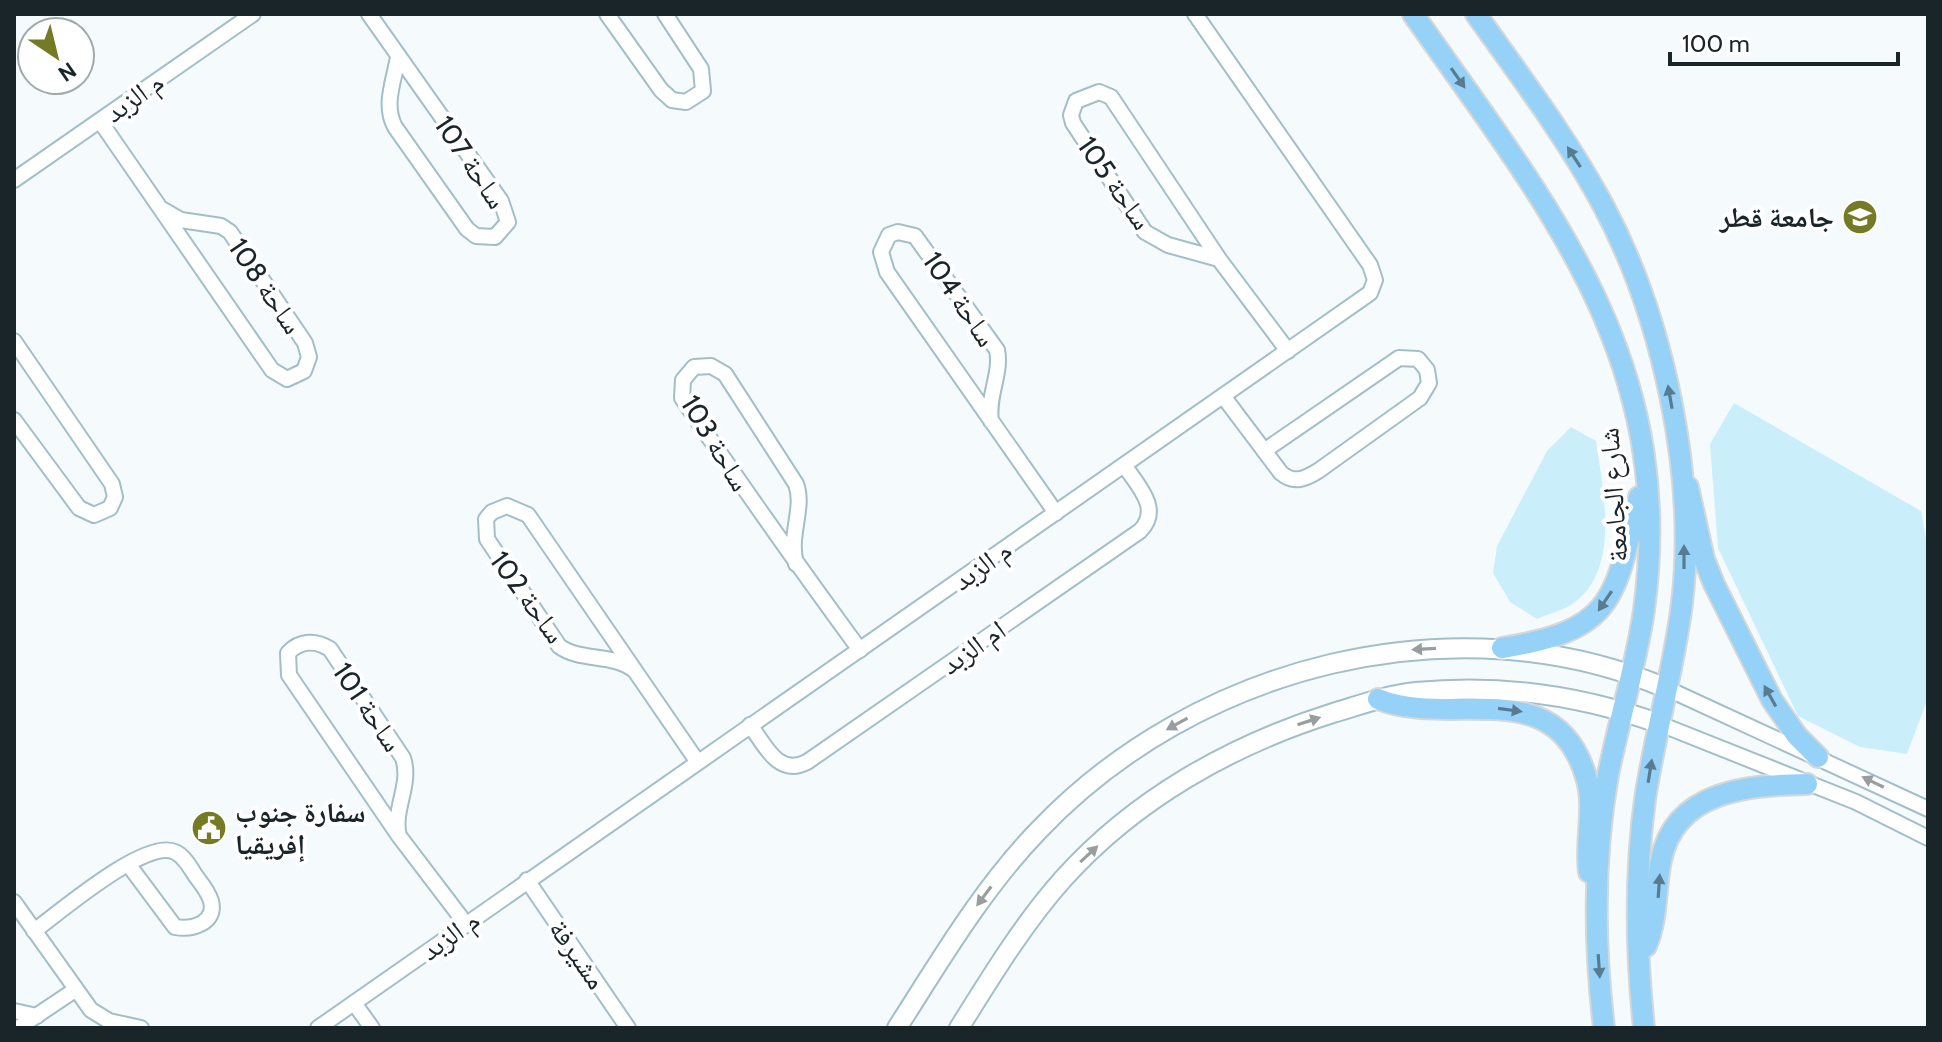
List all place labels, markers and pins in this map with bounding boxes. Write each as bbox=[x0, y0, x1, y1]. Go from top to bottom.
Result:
school or university icon: جامعة قطر bbox=[1841, 198, 1879, 236]
place label: جامعة قطر bbox=[1719, 200, 1834, 234]
place label: سفارة جنوب إفريقيا bbox=[235, 795, 366, 863]
public building icon: سفارة جنوب إفريقيا bbox=[190, 809, 228, 847]

